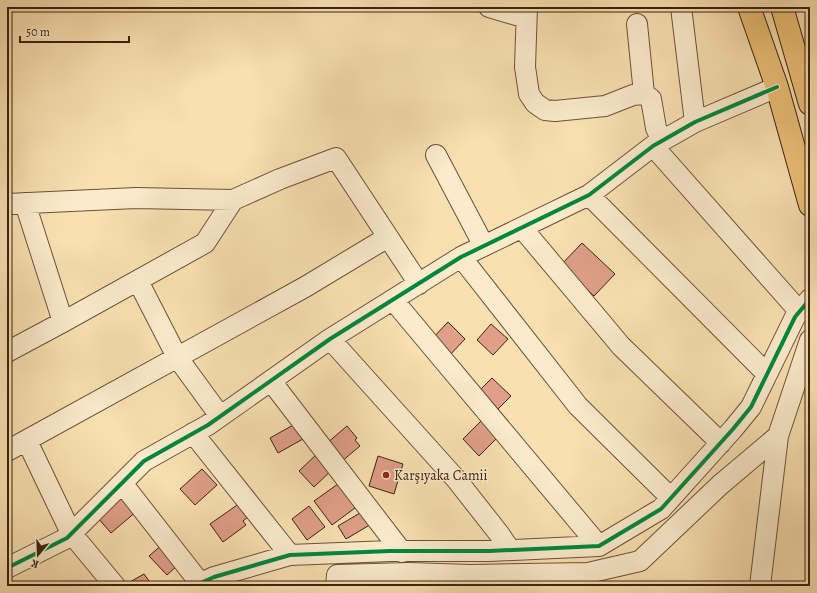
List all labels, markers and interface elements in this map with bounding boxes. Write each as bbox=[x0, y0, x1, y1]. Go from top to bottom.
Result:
scale bar bbox=[20, 18, 129, 44]
text: 50 m bbox=[26, 24, 50, 40]
place label: Karşıyaka Camii bbox=[394, 466, 488, 485]
marker: Karşıyaka Camii bbox=[381, 470, 391, 480]
north arrow bbox=[18, 535, 58, 575]
text: K bbox=[28, 555, 41, 572]

